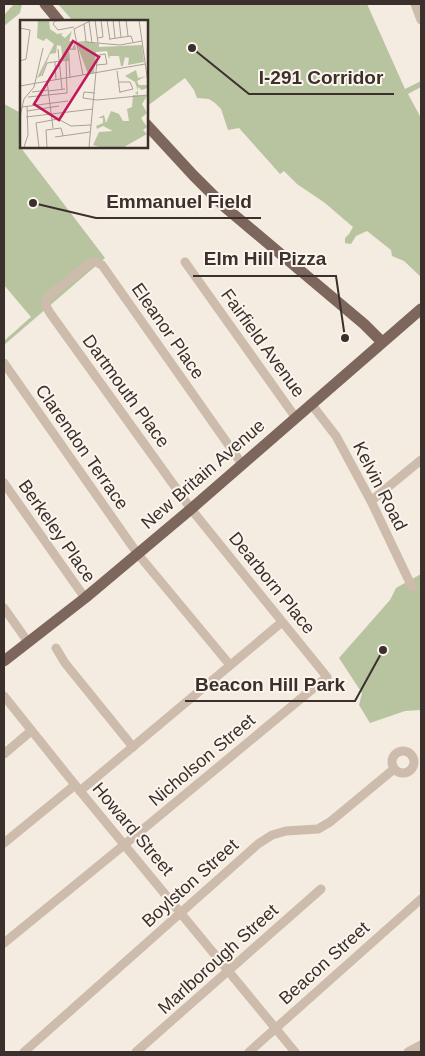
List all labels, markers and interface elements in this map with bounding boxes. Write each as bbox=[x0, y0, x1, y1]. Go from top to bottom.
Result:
inset map bbox=[20, 20, 148, 148]
callout: I-291 Corridor bbox=[249, 60, 394, 94]
text: I-291 Corridor bbox=[259, 67, 384, 88]
callout: Emmanuel Field bbox=[96, 184, 261, 218]
text: Emmanuel Field bbox=[106, 191, 252, 212]
callout: Elm Hill Pizza bbox=[193, 242, 336, 276]
text: Elm Hill Pizza bbox=[204, 248, 327, 269]
street label: Eleanor Place bbox=[128, 279, 208, 383]
street label: Fairfield Avenue bbox=[217, 285, 309, 401]
street label: Dartmouth Place bbox=[79, 331, 173, 451]
street label: Clarendon Terrace bbox=[31, 381, 133, 513]
street label: New Britain Avenue bbox=[137, 415, 269, 533]
street label: Kelvin Road bbox=[349, 438, 411, 534]
street label: Berkeley Place bbox=[14, 476, 100, 586]
street label: Dearborn Place bbox=[225, 528, 319, 638]
callout: Beacon Hill Park bbox=[185, 667, 355, 701]
text: Beacon Hill Park bbox=[195, 674, 345, 695]
street label: Nicholson Street bbox=[145, 710, 259, 810]
street label: Howard Street bbox=[88, 779, 178, 879]
street label: Boylston Street bbox=[138, 835, 242, 931]
street label: Marlborough Street bbox=[154, 900, 282, 1018]
street label: Beacon Street bbox=[275, 917, 373, 1009]

